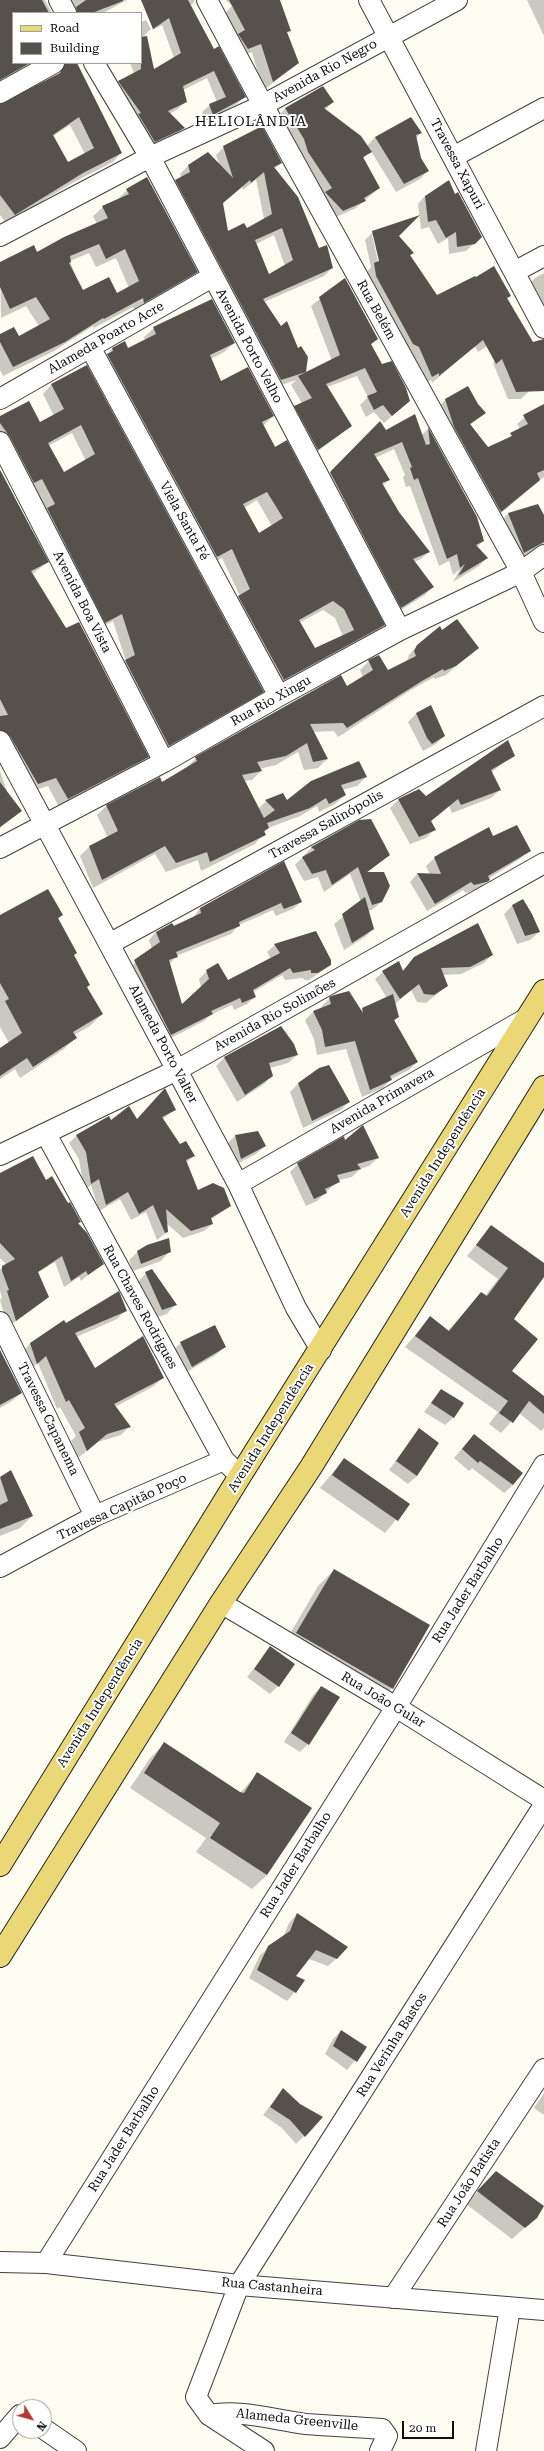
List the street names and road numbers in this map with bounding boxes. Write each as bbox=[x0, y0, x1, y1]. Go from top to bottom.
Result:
street label: Avenida Rio Negro bbox=[270, 36, 380, 106]
street label: Travessa Xapuri bbox=[427, 116, 487, 212]
street label: Rua Belém bbox=[353, 277, 399, 343]
street label: Avenida Porto Velho bbox=[212, 286, 286, 406]
street label: Alameda Poarto Acre bbox=[45, 298, 167, 378]
street label: Viela Santa Fé bbox=[156, 479, 212, 563]
street label: Avenida Boa Vista bbox=[50, 548, 114, 656]
street label: Rua Rio Xingu bbox=[228, 673, 314, 729]
street label: Travessa Salinópolis bbox=[266, 787, 386, 863]
street label: Avenida Rio Solimões bbox=[212, 975, 338, 1055]
street label: Alameda Porto Valter bbox=[125, 982, 201, 1106]
street label: Avenida Primavera bbox=[327, 1065, 437, 1137]
street label: Avenida Independência bbox=[397, 1086, 489, 1220]
street label: Rua Chaves Rodrigues bbox=[99, 1242, 181, 1372]
street label: Travessa Capanema bbox=[14, 1360, 82, 1478]
street label: Avenida Independência bbox=[225, 1361, 317, 1495]
street label: Travessa Capitão Poço bbox=[55, 1470, 189, 1544]
street label: Rua Jader Barbalho bbox=[429, 1534, 507, 1646]
street label: Avenida Independência bbox=[54, 1636, 146, 1770]
street label: Rua João Gular bbox=[338, 1669, 428, 1731]
street label: Rua Jader Barbalho bbox=[257, 1809, 335, 1921]
street label: Rua Verinha Bastos bbox=[354, 1990, 430, 2100]
street label: Rua Jader Barbalho bbox=[85, 2083, 163, 2195]
street label: Rua João Batista bbox=[434, 2136, 504, 2230]
street label: Rua Castanheira bbox=[221, 2275, 323, 2299]
street label: Alameda Greenville bbox=[235, 2406, 359, 2434]

